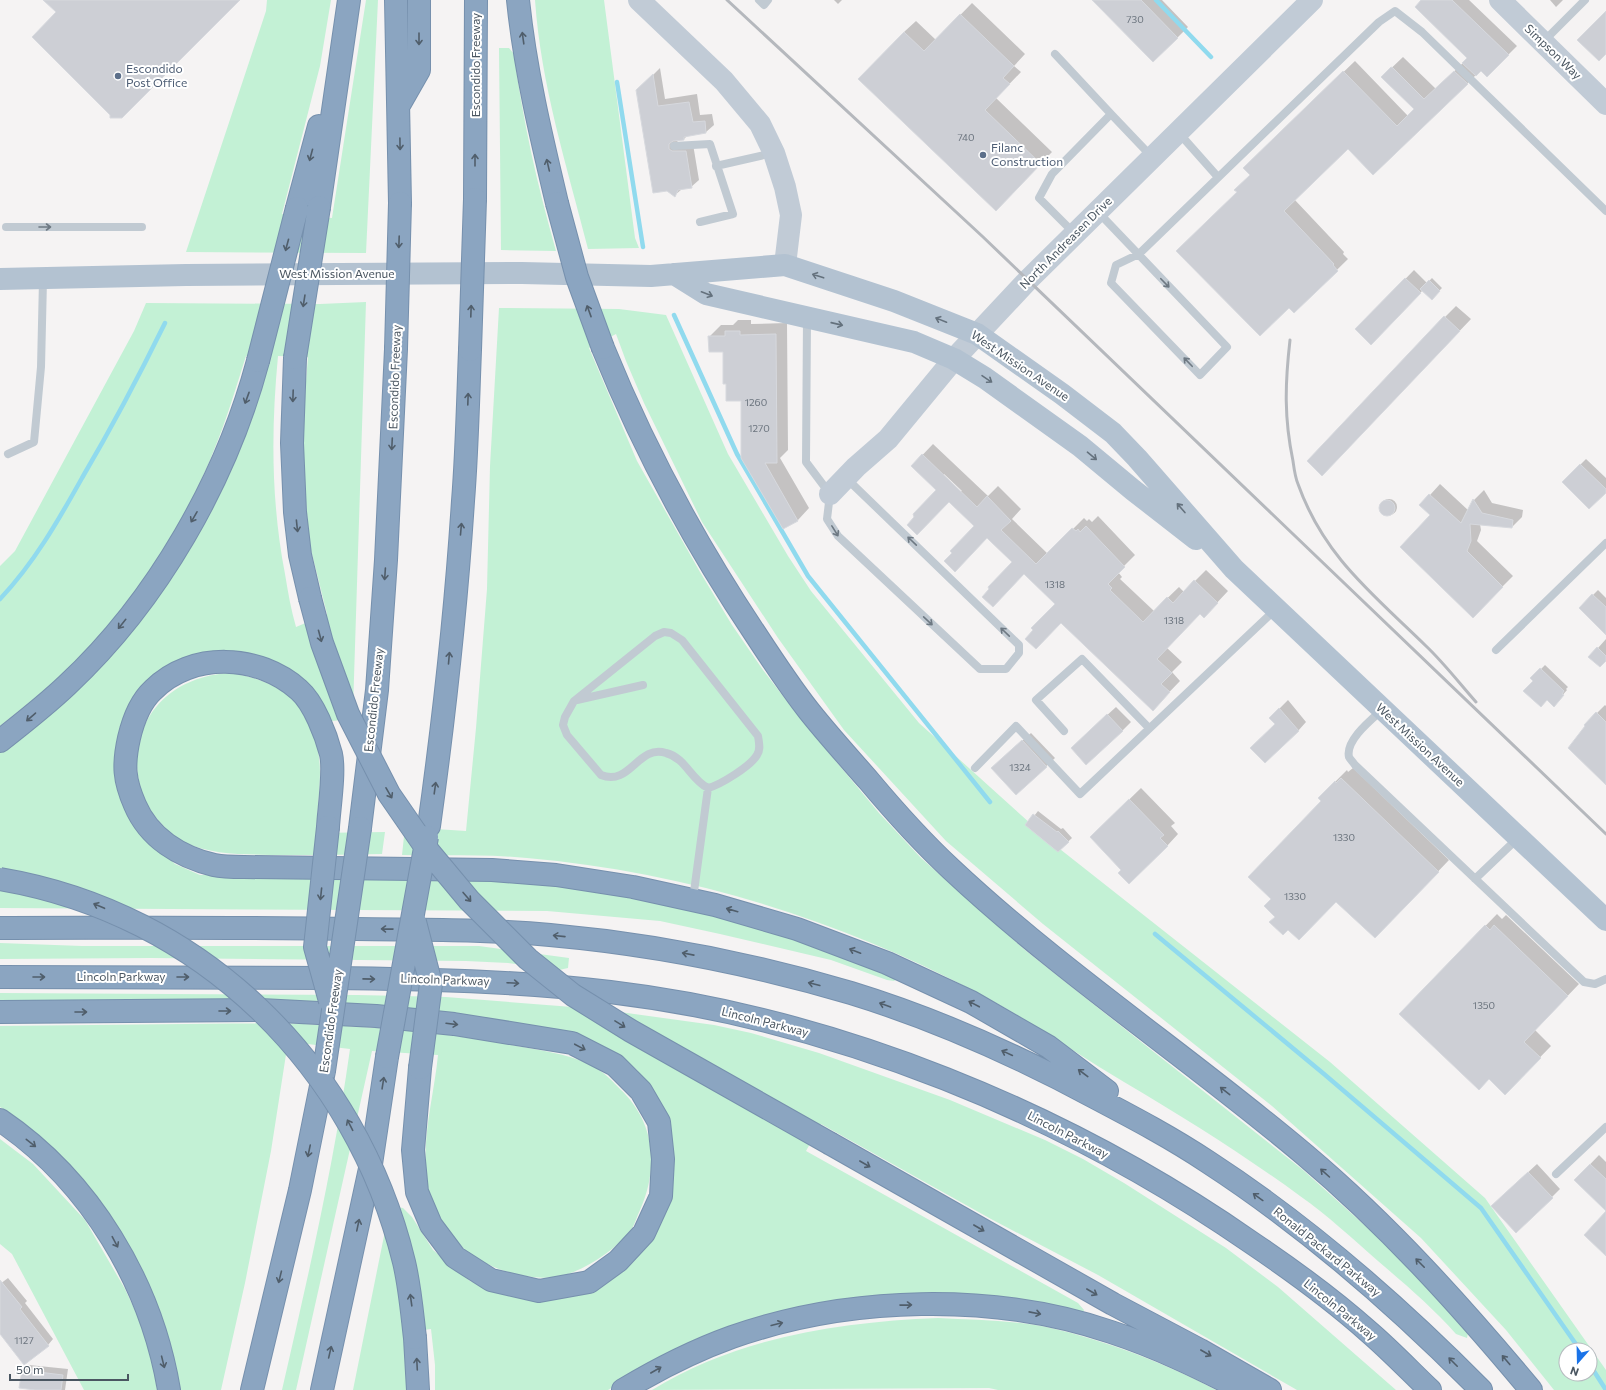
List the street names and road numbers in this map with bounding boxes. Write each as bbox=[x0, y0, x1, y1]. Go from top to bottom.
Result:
street label: Escondido Freeway bbox=[468, 13, 482, 117]
street label: Simpson Way bbox=[1522, 21, 1585, 82]
street label: North Andreasen Drive bbox=[1016, 193, 1114, 291]
street label: West Mission Avenue bbox=[279, 266, 395, 280]
street label: Escondido Freeway bbox=[385, 324, 403, 429]
street label: West Mission Avenue bbox=[969, 327, 1072, 403]
street label: Escondido Freeway bbox=[361, 647, 385, 753]
street label: West Mission Avenue bbox=[1374, 700, 1468, 789]
street label: Escondido Freeway bbox=[316, 968, 344, 1074]
street label: Lincoln Parkway bbox=[76, 969, 166, 983]
street label: Lincoln Parkway bbox=[400, 970, 490, 988]
street label: Lincoln Parkway bbox=[720, 1003, 810, 1039]
street label: Lincoln Parkway bbox=[1026, 1108, 1111, 1161]
street label: Ronald Packard Parkway bbox=[1271, 1204, 1384, 1299]
street label: Lincoln Parkway bbox=[1302, 1276, 1380, 1343]

